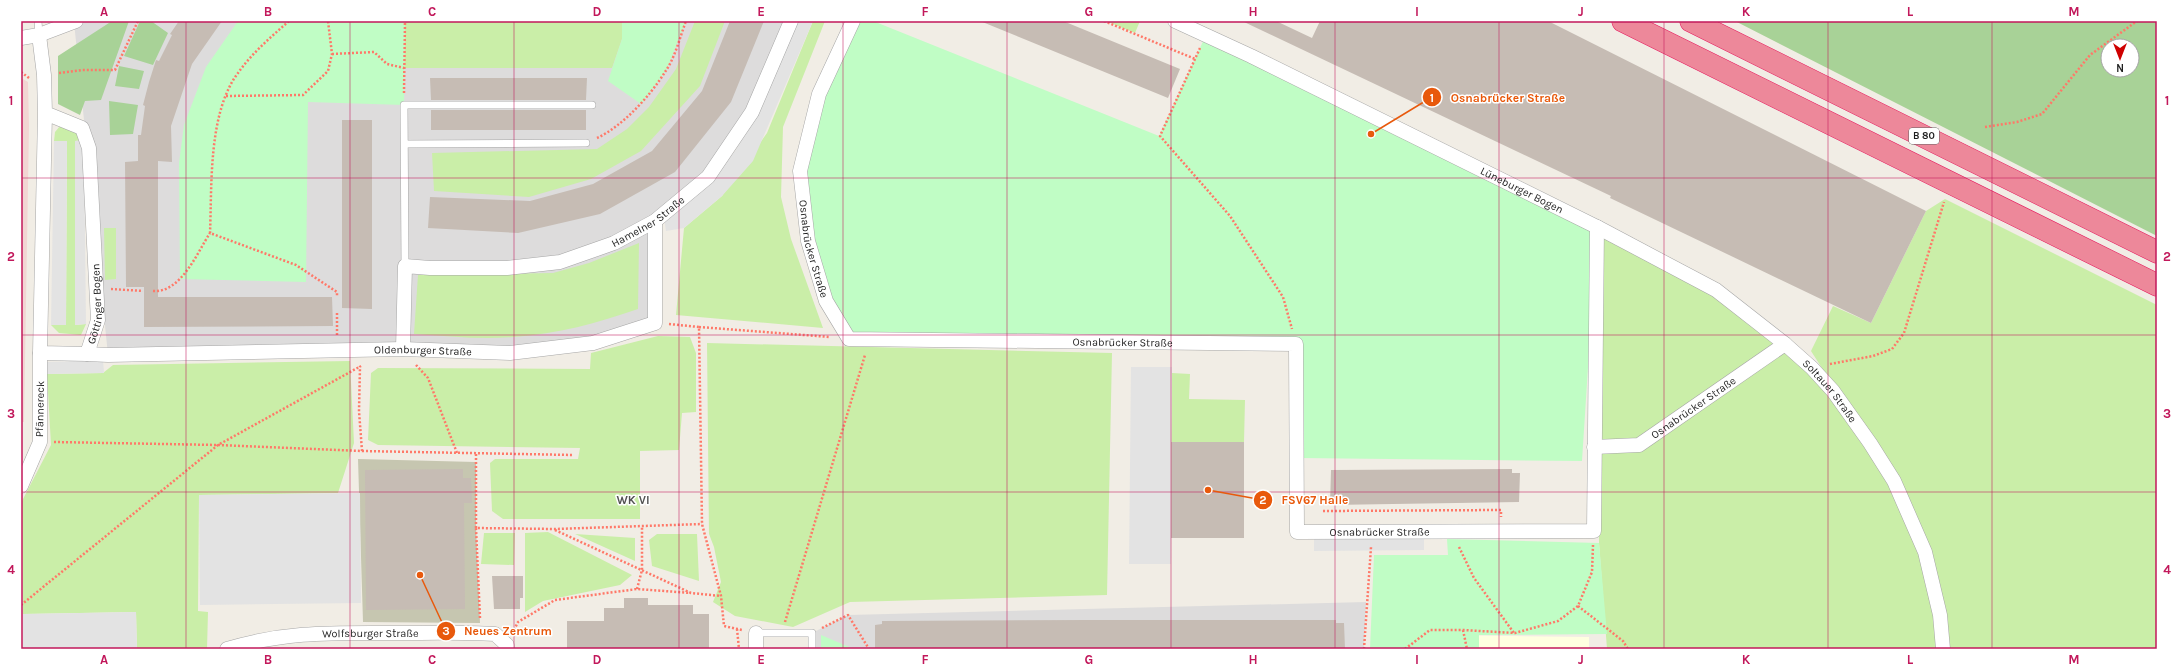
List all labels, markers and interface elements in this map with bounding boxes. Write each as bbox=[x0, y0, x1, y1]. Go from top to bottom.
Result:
text: A bbox=[100, 4, 108, 19]
text: B bbox=[264, 4, 272, 19]
text: C bbox=[428, 4, 436, 19]
text: D bbox=[593, 4, 602, 19]
text: E bbox=[757, 4, 765, 19]
text: F bbox=[921, 4, 929, 19]
text: G bbox=[1085, 4, 1093, 19]
text: H bbox=[1248, 4, 1258, 19]
text: I bbox=[1415, 4, 1419, 19]
text: J bbox=[1578, 4, 1584, 19]
text: K bbox=[1742, 4, 1751, 19]
text: L bbox=[1907, 4, 1914, 19]
text: M bbox=[2068, 4, 2080, 19]
north arrow bbox=[2100, 38, 2140, 78]
text: N bbox=[2116, 61, 2124, 74]
callout: Osnabrücker Straße bbox=[1422, 85, 1573, 109]
text: 1 bbox=[1430, 91, 1434, 105]
text: Osnabrücker Straße bbox=[1451, 91, 1565, 105]
text: 1 bbox=[9, 93, 13, 108]
text: 1 bbox=[2165, 93, 2169, 108]
road number: B 80 bbox=[1909, 128, 1939, 144]
street label: Lüneburger Bogen bbox=[1478, 164, 1566, 216]
street label: Hamelner Straße bbox=[609, 193, 687, 250]
street label: Osnabrücker Straße bbox=[797, 199, 831, 300]
text: 2 bbox=[7, 249, 15, 264]
text: 2 bbox=[2163, 249, 2171, 264]
street label: Göttinger Bogen bbox=[84, 263, 104, 346]
street label: Osnabrücker Straße bbox=[1072, 335, 1173, 349]
street label: Oldenburger Straße bbox=[374, 343, 472, 358]
street label: Soltauer Straße bbox=[1800, 356, 1860, 425]
street label: Osnabrücker Straße bbox=[1648, 373, 1738, 441]
street label: Pfännereck bbox=[33, 381, 47, 437]
text: 3 bbox=[7, 406, 15, 421]
text: 3 bbox=[2163, 406, 2171, 421]
callout: FSV67 Halle bbox=[1253, 488, 1356, 512]
district label: WK VI bbox=[616, 493, 650, 507]
text: 2 bbox=[1259, 493, 1267, 507]
text: FSV67 Halle bbox=[1282, 493, 1348, 507]
street label: Osnabrücker Straße bbox=[1329, 525, 1430, 538]
text: 4 bbox=[7, 562, 15, 577]
text: 4 bbox=[2163, 562, 2171, 577]
callout: Neues Zentrum bbox=[436, 619, 560, 643]
text: 3 bbox=[442, 624, 450, 638]
text: Neues Zentrum bbox=[464, 624, 552, 638]
street label: Wolfsburger Straße bbox=[322, 626, 419, 640]
text: A bbox=[100, 652, 108, 667]
text: B bbox=[264, 652, 272, 667]
text: C bbox=[428, 652, 436, 667]
text: D bbox=[593, 652, 602, 667]
text: E bbox=[757, 652, 765, 667]
text: F bbox=[921, 652, 929, 667]
text: G bbox=[1085, 652, 1093, 667]
text: H bbox=[1248, 652, 1258, 667]
text: I bbox=[1415, 652, 1419, 667]
text: J bbox=[1578, 652, 1584, 667]
text: K bbox=[1742, 652, 1751, 667]
text: L bbox=[1907, 652, 1914, 667]
text: M bbox=[2068, 652, 2080, 667]

